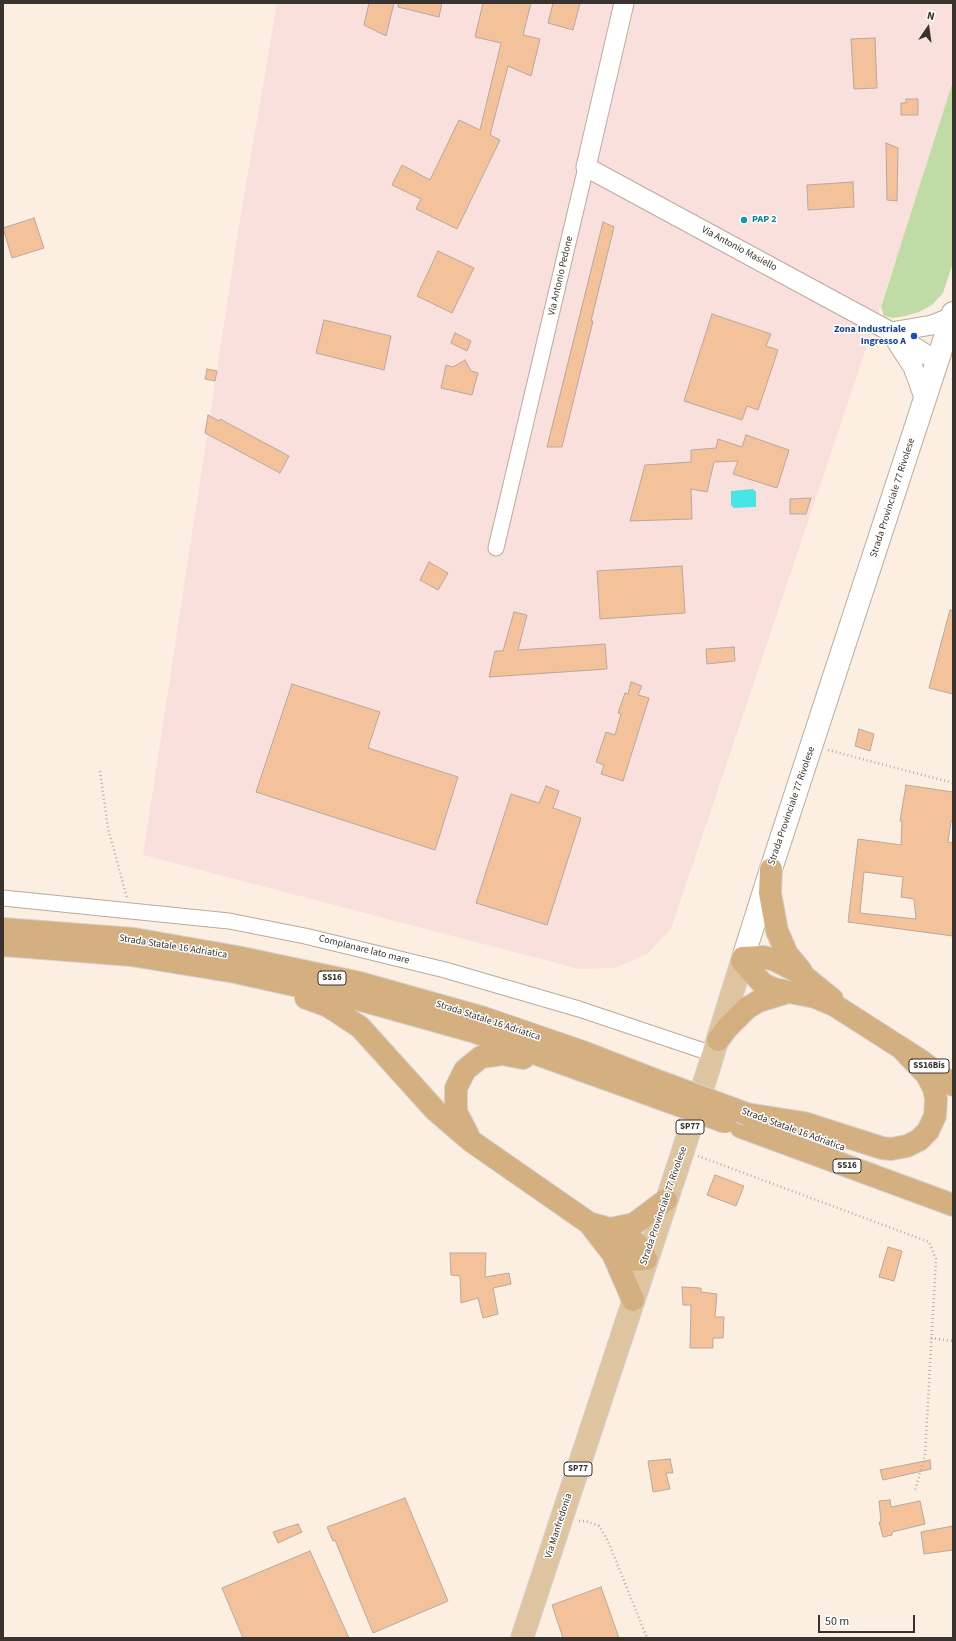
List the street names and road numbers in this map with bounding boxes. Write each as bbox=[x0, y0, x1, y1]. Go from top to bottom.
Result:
street label: Via Antonio Masiello bbox=[699, 224, 779, 274]
street label: Via Antonio Pedone bbox=[546, 235, 576, 317]
street label: Strada Provinciale 77 Rivolese bbox=[868, 437, 918, 559]
street label: Strada Provinciale 77 Rivolese bbox=[766, 745, 818, 867]
street label: Strada Statale 16 Adriatica bbox=[118, 933, 228, 961]
street label: Complanare lato mare bbox=[317, 933, 411, 967]
road number: SS16 bbox=[318, 971, 346, 985]
street label: Strada Statale 16 Adriatica bbox=[434, 998, 542, 1044]
road number: SS16Bis bbox=[909, 1059, 949, 1073]
street label: Strada Statale 16 Adriatica bbox=[740, 1106, 846, 1154]
road number: SP77 bbox=[676, 1120, 704, 1134]
street label: Strada Provinciale 77 Rivolese bbox=[638, 1145, 690, 1267]
road number: SS16 bbox=[833, 1159, 861, 1173]
road number: SP77 bbox=[564, 1462, 592, 1476]
street label: Via Manfredonia bbox=[543, 1492, 575, 1560]

